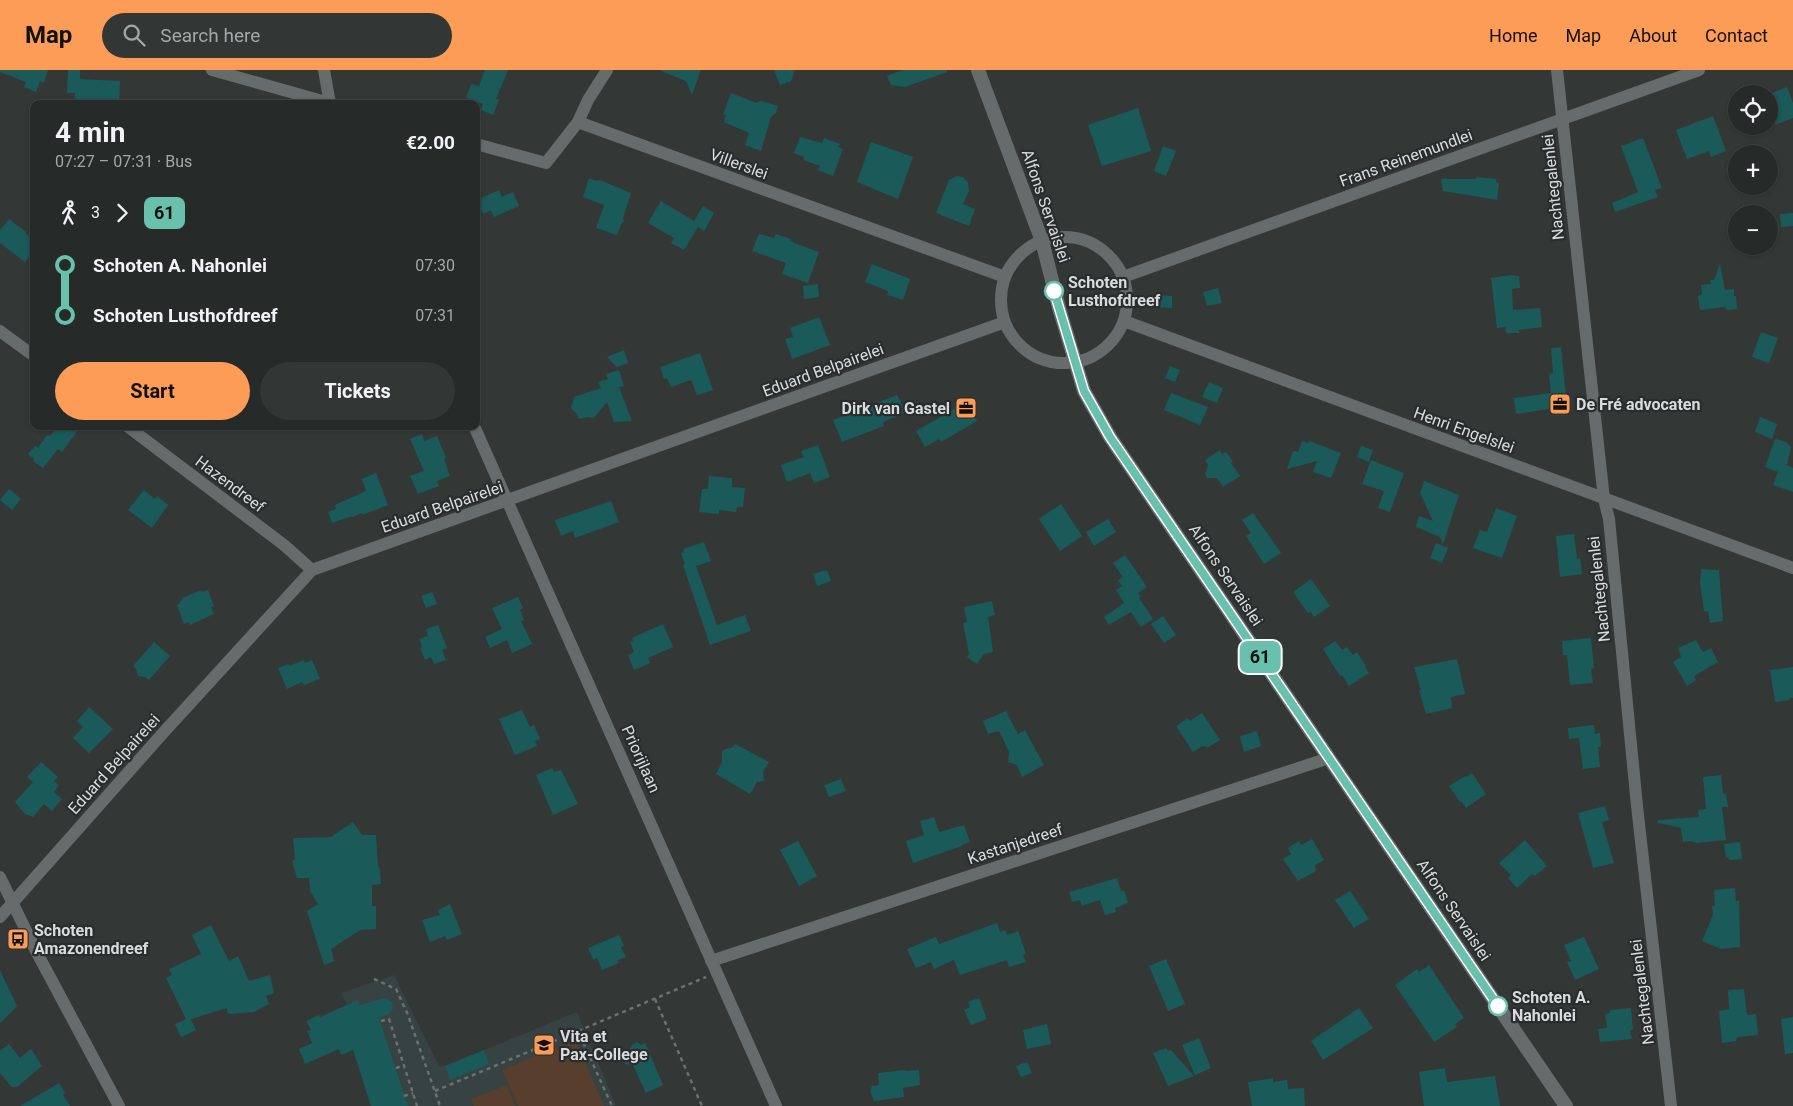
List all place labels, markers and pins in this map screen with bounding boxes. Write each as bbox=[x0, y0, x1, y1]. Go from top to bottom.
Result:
place label: Schoten Lusthofdreef bbox=[1068, 273, 1161, 310]
marker: Schoten Lusthofdreef bbox=[1044, 281, 1064, 301]
office icon: De Fré advocaten bbox=[1548, 392, 1572, 416]
place label: De Fré advocaten bbox=[1576, 395, 1700, 414]
office icon: Dirk van Gastel bbox=[954, 396, 978, 420]
place label: Dirk van Gastel bbox=[842, 399, 950, 418]
place label: Schoten Amazonendreef bbox=[34, 921, 149, 958]
bus stop icon: Schoten Amazonendreef bbox=[6, 927, 30, 951]
place label: Schoten A. Nahonlei bbox=[1512, 988, 1591, 1025]
marker: Schoten A. Nahonlei bbox=[1488, 996, 1508, 1016]
place label: Vita et Pax-College bbox=[560, 1027, 648, 1064]
school or university icon: Vita et Pax-College bbox=[532, 1033, 556, 1057]

